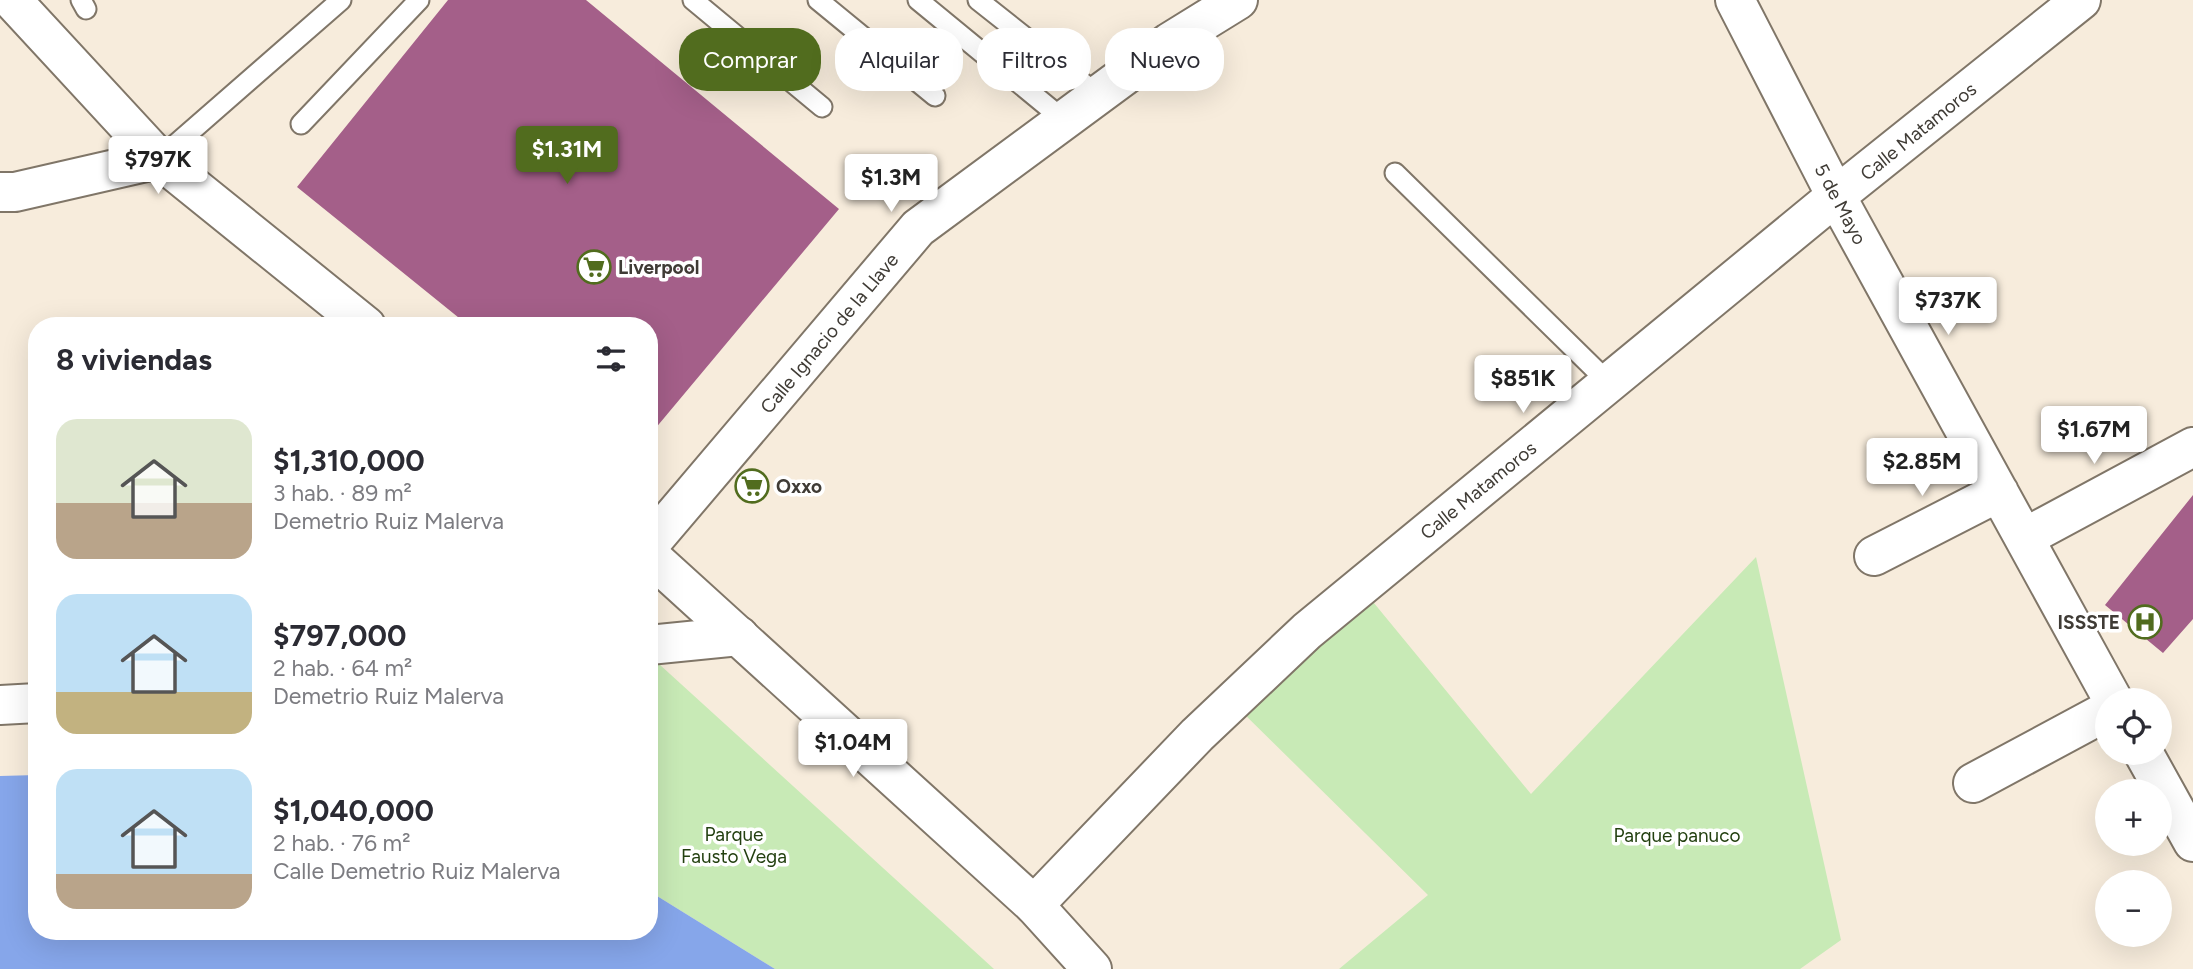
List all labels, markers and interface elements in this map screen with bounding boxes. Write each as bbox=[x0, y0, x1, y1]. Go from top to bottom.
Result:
chip: Comprar bbox=[679, 28, 821, 91]
chip: Alquilar bbox=[835, 28, 963, 91]
chip: Filtros bbox=[977, 28, 1091, 91]
chip: Nuevo bbox=[1105, 28, 1224, 91]
street label: Calle Matamoros bbox=[1856, 77, 1981, 185]
pin: $1.31M bbox=[510, 127, 624, 186]
text: $1.31M bbox=[532, 135, 602, 163]
pin: $797K bbox=[109, 136, 207, 196]
text: $797K bbox=[125, 145, 191, 173]
pin: $1.3M bbox=[842, 154, 940, 214]
street label: 5 de Mayo bbox=[1810, 160, 1871, 249]
text: $1.3M bbox=[861, 163, 921, 191]
supermarket icon: Liverpool bbox=[575, 248, 613, 286]
street label: Calle Ignacio de la Llave bbox=[756, 248, 903, 418]
place label: Liverpool bbox=[618, 256, 699, 279]
pin: $737K bbox=[1899, 278, 1997, 337]
text: $737K bbox=[1915, 286, 1981, 314]
icon: filters bbox=[592, 340, 630, 378]
text: 8 viviendas bbox=[56, 341, 212, 378]
pin: $851K bbox=[1474, 356, 1572, 415]
text: $851K bbox=[1490, 364, 1556, 392]
pin: $1.67M bbox=[2037, 406, 2151, 466]
text: $1.67M bbox=[2057, 415, 2131, 443]
street label: Calle Matamoros bbox=[1416, 436, 1541, 544]
pin: $2.85M bbox=[1865, 438, 1979, 498]
text: $1,310,000 bbox=[273, 442, 425, 479]
icon: home bbox=[112, 447, 196, 531]
text: $2.85M bbox=[1883, 447, 1961, 475]
supermarket icon: Oxxo bbox=[733, 467, 771, 505]
place label: Oxxo bbox=[776, 475, 822, 498]
text: 3 hab. · 89 m² bbox=[273, 479, 412, 507]
text: Demetrio Ruiz Malerva bbox=[273, 507, 504, 535]
hospital icon: ISSSTE bbox=[2126, 603, 2164, 641]
place label: ISSSTE bbox=[2058, 611, 2120, 634]
text: $797,000 bbox=[273, 617, 406, 654]
icon: home bbox=[112, 622, 196, 706]
text: 2 hab. · 64 m² bbox=[273, 654, 412, 682]
text: Demetrio Ruiz Malerva bbox=[273, 682, 504, 710]
map controls bbox=[2095, 688, 2172, 947]
button: locate bbox=[2095, 688, 2172, 765]
pin: $1.04M bbox=[796, 720, 910, 779]
text: $1.04M bbox=[814, 728, 892, 756]
button: + bbox=[2095, 779, 2172, 856]
text: $1,040,000 bbox=[273, 792, 434, 829]
icon: home bbox=[112, 797, 196, 881]
park label: Parque Fausto Vega bbox=[681, 823, 787, 868]
park label: Parque panuco bbox=[1614, 824, 1741, 847]
text: 2 hab. · 76 m² bbox=[273, 829, 411, 857]
text: Calle Demetrio Ruiz Malerva bbox=[273, 857, 561, 885]
button: − bbox=[2095, 870, 2172, 947]

